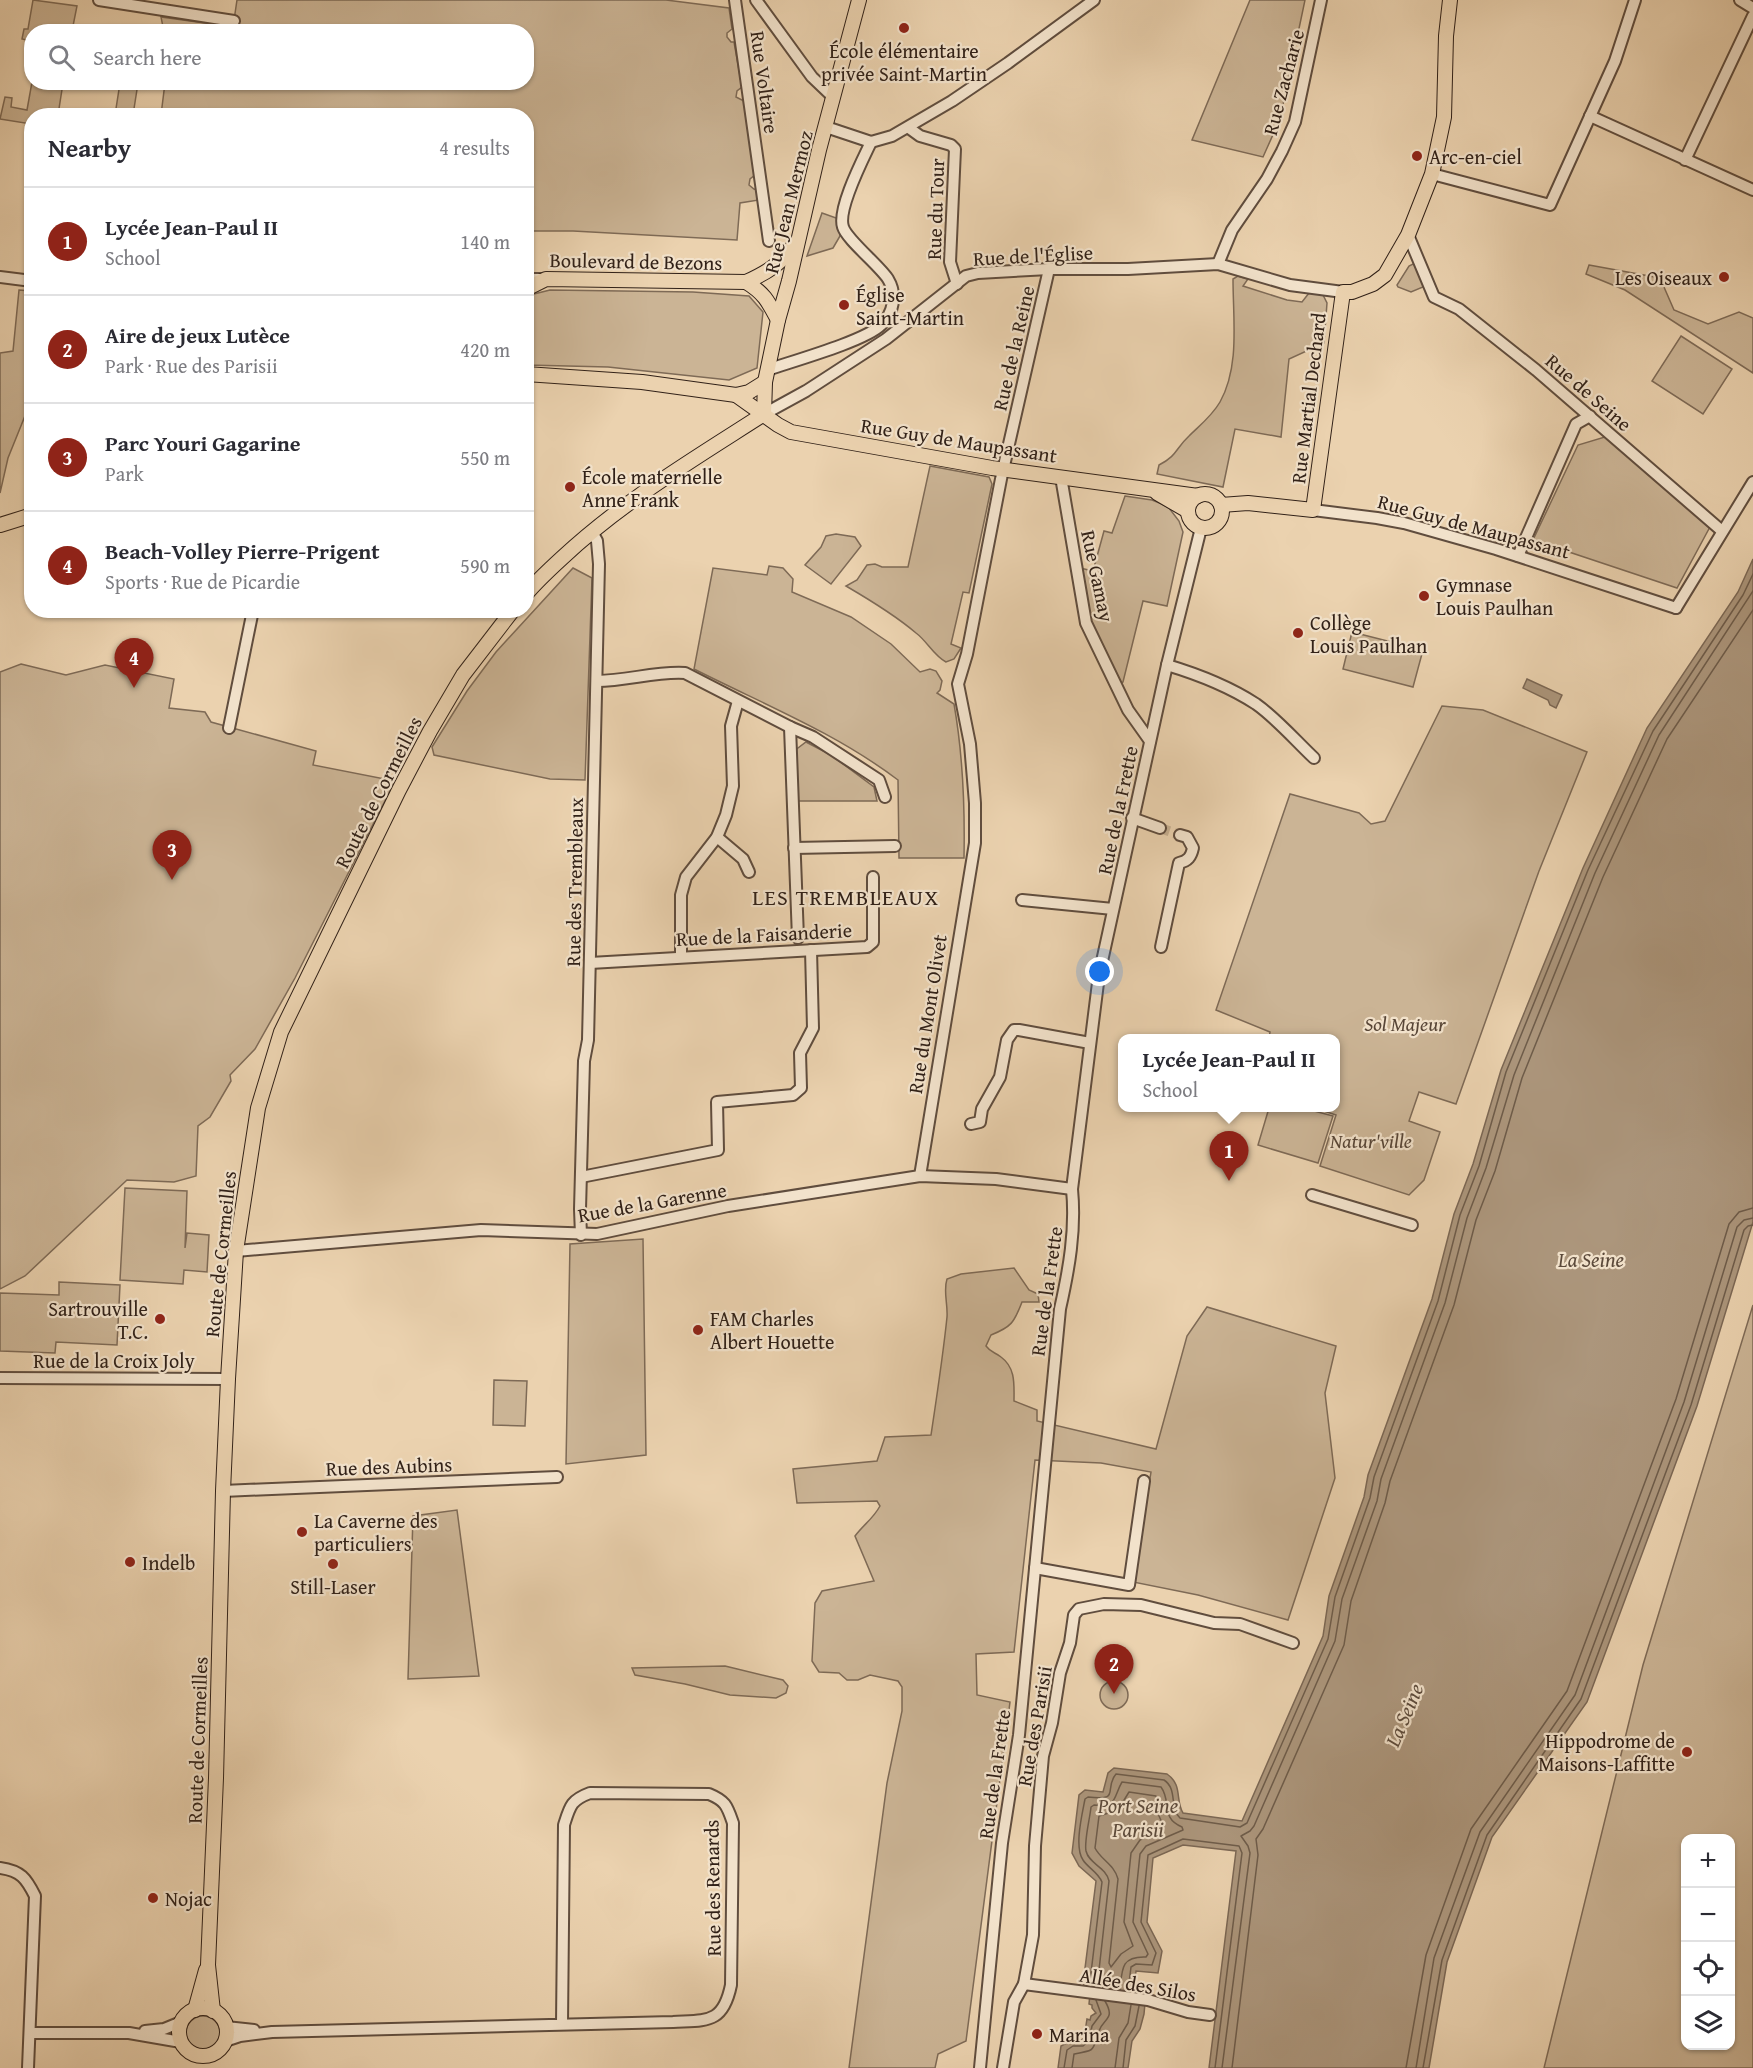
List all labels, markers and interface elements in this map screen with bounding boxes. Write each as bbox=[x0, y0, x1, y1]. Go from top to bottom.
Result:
marker: École élémentaire privée Saint-Martin bbox=[897, 21, 911, 35]
search box bbox=[24, 24, 534, 90]
street label: Rue Zacharie bbox=[1255, 26, 1311, 138]
street label: Rue Voltaire bbox=[743, 29, 787, 135]
place label: École élémentaire privée Saint-Martin bbox=[821, 36, 987, 88]
icon: search bbox=[45, 41, 78, 74]
text: Search here bbox=[93, 41, 202, 73]
street label: Rue Jean Mermoz bbox=[756, 127, 820, 276]
text: Nearby bbox=[48, 128, 131, 167]
text: 4 results bbox=[439, 133, 510, 162]
place label: Arc-en-ciel bbox=[1429, 142, 1522, 171]
marker: Arc-en-ciel bbox=[1410, 149, 1424, 163]
street label: Rue du Tour bbox=[919, 158, 951, 260]
text: Lycée Jean-Paul II bbox=[105, 211, 278, 243]
text: 1 bbox=[62, 227, 73, 256]
text: 140 m bbox=[460, 227, 510, 256]
street label: Rue de l'Église bbox=[972, 237, 1094, 273]
text: School bbox=[105, 243, 161, 272]
street label: Boulevard de Bezons bbox=[549, 245, 723, 277]
place label: Les Oiseaux bbox=[1615, 263, 1713, 292]
marker: Les Oiseaux bbox=[1717, 270, 1731, 284]
place label: Église Saint-Martin bbox=[856, 280, 964, 332]
street label: Rue de la Reine bbox=[985, 283, 1041, 413]
marker: Église Saint-Martin bbox=[837, 298, 851, 312]
street label: Rue Martial Dechard bbox=[1283, 311, 1333, 485]
text: Aire de jeux Lutèce bbox=[105, 319, 290, 351]
text: 2 bbox=[62, 335, 73, 364]
text: 420 m bbox=[460, 335, 510, 364]
street label: Rue de Seine bbox=[1539, 346, 1639, 438]
text: Park · Rue des Parisii bbox=[105, 351, 278, 380]
street label: Rue Guy de Maupassant bbox=[859, 410, 1059, 470]
text: Parc Youri Gagarine bbox=[105, 427, 301, 459]
text: 3 bbox=[62, 443, 73, 472]
text: 550 m bbox=[460, 443, 510, 472]
text: Park bbox=[105, 459, 144, 488]
place label: École maternelle Anne Frank bbox=[582, 462, 722, 514]
marker: École maternelle Anne Frank bbox=[563, 480, 577, 494]
street label: Rue Guy de Maupassant bbox=[1375, 486, 1573, 566]
street label: Rue Gamay bbox=[1074, 527, 1122, 625]
text: Beach-Volley Pierre-Prigent bbox=[105, 535, 380, 567]
text: 4 bbox=[62, 551, 73, 580]
text: 590 m bbox=[460, 551, 510, 580]
text: Sports · Rue de Picardie bbox=[105, 567, 300, 596]
place label: Gymnase Louis Paulhan bbox=[1436, 570, 1553, 622]
marker: Gymnase Louis Paulhan bbox=[1417, 589, 1431, 603]
place label: Collège Louis Paulhan bbox=[1310, 608, 1427, 660]
marker: Collège Louis Paulhan bbox=[1291, 626, 1305, 640]
pin: 4 bbox=[114, 638, 154, 688]
street label: Route de Cormeilles bbox=[327, 711, 429, 873]
street label: Rue de la Frette bbox=[1089, 743, 1145, 877]
street label: Rue des Trembleaux bbox=[558, 796, 590, 967]
pin: 3 bbox=[152, 830, 192, 880]
district label: LES TREMBLEAUX bbox=[752, 881, 940, 913]
street label: Rue de la Faisanderie bbox=[675, 915, 853, 953]
street label: Rue du Mont Olivet bbox=[900, 932, 954, 1096]
your location bbox=[1085, 957, 1114, 986]
park label: Sol Majeur bbox=[1364, 1009, 1446, 1038]
popup bbox=[1118, 1034, 1340, 1112]
text: Lycée Jean-Paul II bbox=[1142, 1043, 1316, 1075]
text: School bbox=[1142, 1075, 1198, 1104]
park label: Natur'ville bbox=[1329, 1126, 1412, 1155]
pin: 1 bbox=[1210, 1132, 1248, 1181]
street label: Route de Cormeilles bbox=[197, 1169, 243, 1339]
street label: Rue de la Garenne bbox=[575, 1175, 729, 1229]
street label: Rue de la Frette bbox=[1023, 1224, 1069, 1358]
water label: La Seine bbox=[1557, 1244, 1624, 1275]
place label: Sartrouville T.C. bbox=[48, 1294, 148, 1346]
place label: FAM Charles Albert Houette bbox=[710, 1304, 834, 1356]
marker: Sartrouville T.C. bbox=[153, 1312, 167, 1326]
marker: FAM Charles Albert Houette bbox=[691, 1323, 705, 1337]
street label: Rue de la Croix Joly bbox=[33, 1346, 195, 1375]
street label: Rue des Aubins bbox=[325, 1449, 453, 1483]
place label: La Caverne des particuliers bbox=[314, 1506, 438, 1558]
marker: La Caverne des particuliers bbox=[295, 1525, 309, 1539]
place label: Indelb bbox=[142, 1548, 195, 1577]
marker: Indelb bbox=[123, 1555, 137, 1569]
marker: Still-Laser bbox=[326, 1557, 340, 1571]
place label: Still-Laser bbox=[290, 1572, 376, 1601]
pin: 2 bbox=[1094, 1644, 1134, 1694]
street label: Route de Cormeilles bbox=[180, 1656, 214, 1824]
street label: Rue des Parisii bbox=[1009, 1663, 1059, 1788]
water label: La Seine bbox=[1376, 1679, 1431, 1752]
street label: Rue de la Frette bbox=[971, 1707, 1017, 1841]
place label: Hippodrome de Maisons-Laffitte bbox=[1538, 1726, 1675, 1778]
marker: Hippodrome de Maisons-Laffitte bbox=[1680, 1745, 1694, 1759]
water label: Port Seine Parisii bbox=[1097, 1790, 1178, 1845]
street label: Rue des Renards bbox=[696, 1819, 728, 1957]
map controls bbox=[1681, 1834, 1735, 2050]
button: + bbox=[1681, 1834, 1735, 1888]
place label: Nojac bbox=[165, 1884, 212, 1913]
button: − bbox=[1681, 1888, 1735, 1942]
marker: Nojac bbox=[146, 1891, 160, 1905]
button: locate bbox=[1681, 1942, 1735, 1996]
street label: Allée des Silos bbox=[1077, 1959, 1199, 2009]
button: layers bbox=[1681, 1996, 1735, 2050]
place label: Marina bbox=[1049, 2020, 1110, 2049]
marker: Marina bbox=[1030, 2027, 1044, 2041]

